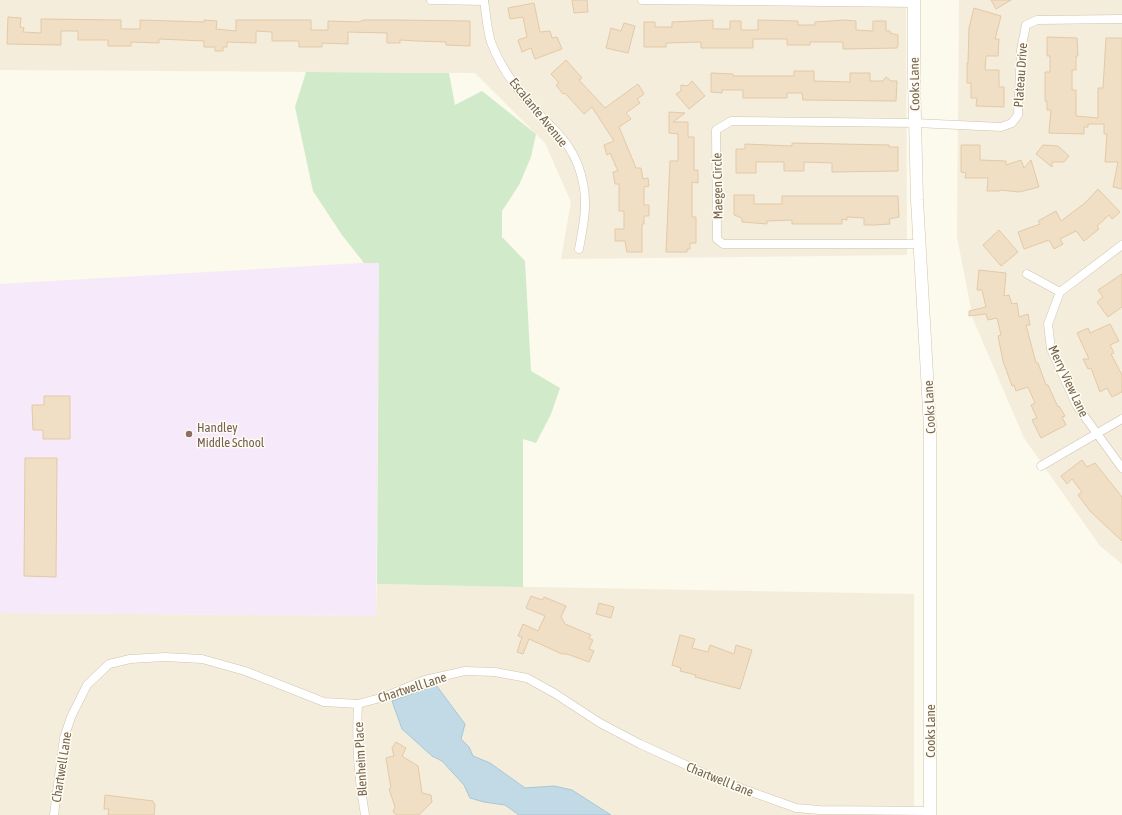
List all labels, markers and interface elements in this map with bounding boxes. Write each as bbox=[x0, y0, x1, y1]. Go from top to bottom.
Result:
street label: Plateau Drive bbox=[1011, 42, 1030, 108]
street label: Cooks Lane bbox=[907, 57, 922, 111]
street label: Escalante Avenue bbox=[506, 75, 571, 150]
street label: Maegen Circle bbox=[709, 152, 726, 219]
street label: Merry View Lane bbox=[1045, 343, 1092, 420]
street label: Cooks Lane bbox=[921, 380, 938, 434]
place label: Handley Middle School bbox=[197, 420, 265, 450]
marker: Handley Middle School bbox=[184, 429, 194, 439]
street label: Chartwell Lane bbox=[376, 669, 448, 706]
street label: Cooks Lane bbox=[923, 704, 938, 758]
street label: Blenheim Place bbox=[351, 721, 370, 797]
street label: Chartwell Lane bbox=[49, 731, 74, 803]
street label: Chartwell Lane bbox=[684, 759, 756, 800]

